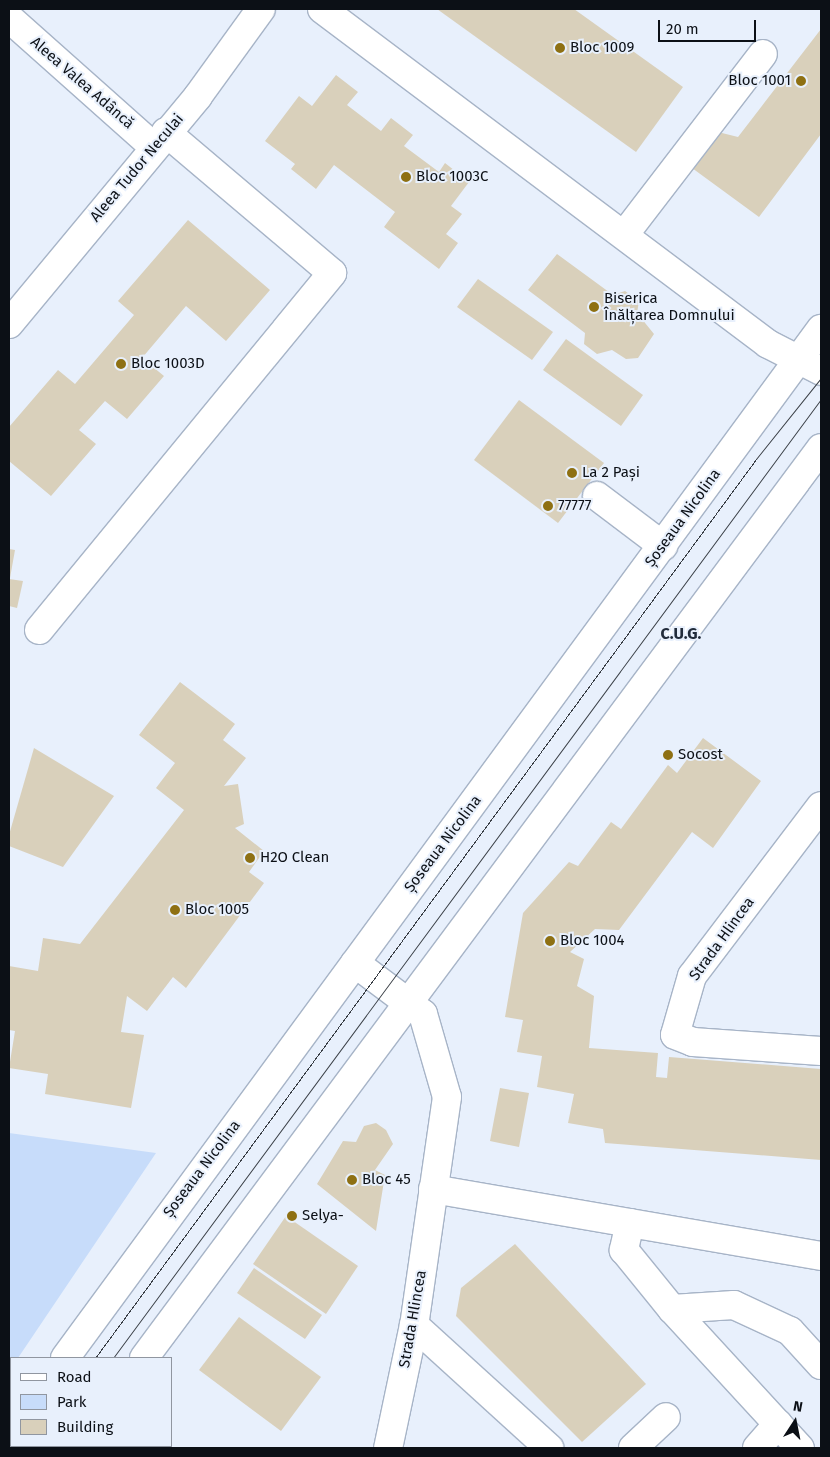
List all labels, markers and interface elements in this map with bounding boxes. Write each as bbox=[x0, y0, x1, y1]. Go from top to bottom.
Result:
scale bar bbox=[660, 10, 758, 42]
text: 20 m bbox=[666, 20, 699, 38]
street label: Aleea Valea Adâncă bbox=[27, 33, 137, 133]
place label: Bloc 1009 bbox=[570, 39, 634, 57]
marker: Bloc 1009 bbox=[554, 42, 566, 54]
place label: Bloc 1001 bbox=[728, 72, 791, 90]
marker: Bloc 1001 bbox=[795, 75, 807, 87]
street label: Aleea Tudor Neculai bbox=[87, 110, 187, 226]
place label: Bloc 1003C bbox=[416, 168, 488, 186]
marker: Bloc 1003C bbox=[400, 171, 412, 183]
place label: Biserica Înălțarea Domnului bbox=[604, 289, 735, 324]
marker: Biserica Înălțarea Domnului bbox=[588, 301, 600, 313]
place label: Bloc 1003D bbox=[131, 355, 205, 373]
marker: Bloc 1003D bbox=[115, 358, 127, 370]
place label: La 2 Pași bbox=[582, 464, 640, 482]
street label: Șoseaua Nicolina bbox=[641, 466, 725, 570]
marker: La 2 Pași bbox=[566, 467, 578, 479]
place label: 77777 bbox=[558, 497, 591, 515]
marker: 77777 bbox=[542, 500, 554, 512]
district label: C.U.G. bbox=[661, 624, 701, 644]
place label: Socost bbox=[678, 746, 723, 764]
marker: Socost bbox=[662, 749, 674, 761]
street label: Șoseaua Nicolina bbox=[401, 792, 485, 896]
place label: H2O Clean bbox=[260, 849, 329, 867]
marker: H2O Clean bbox=[244, 852, 256, 864]
street label: Strada Hlincea bbox=[686, 894, 758, 984]
place label: Bloc 1005 bbox=[185, 901, 249, 919]
marker: Bloc 1005 bbox=[169, 904, 181, 916]
place label: Bloc 1004 bbox=[560, 932, 625, 950]
marker: Bloc 1004 bbox=[544, 935, 556, 947]
street label: Șoseaua Nicolina bbox=[160, 1117, 244, 1221]
place label: Bloc 45 bbox=[362, 1171, 411, 1189]
marker: Bloc 45 bbox=[346, 1174, 358, 1186]
place label: Selya- bbox=[302, 1207, 344, 1225]
marker: Selya- bbox=[286, 1210, 298, 1222]
street label: Strada Hlincea bbox=[396, 1269, 430, 1369]
legend bbox=[10, 1357, 172, 1447]
text: Road bbox=[57, 1368, 92, 1386]
text: Park bbox=[57, 1393, 87, 1411]
north arrow bbox=[770, 1397, 820, 1447]
text: N bbox=[792, 1398, 804, 1416]
text: Building bbox=[57, 1418, 113, 1436]

